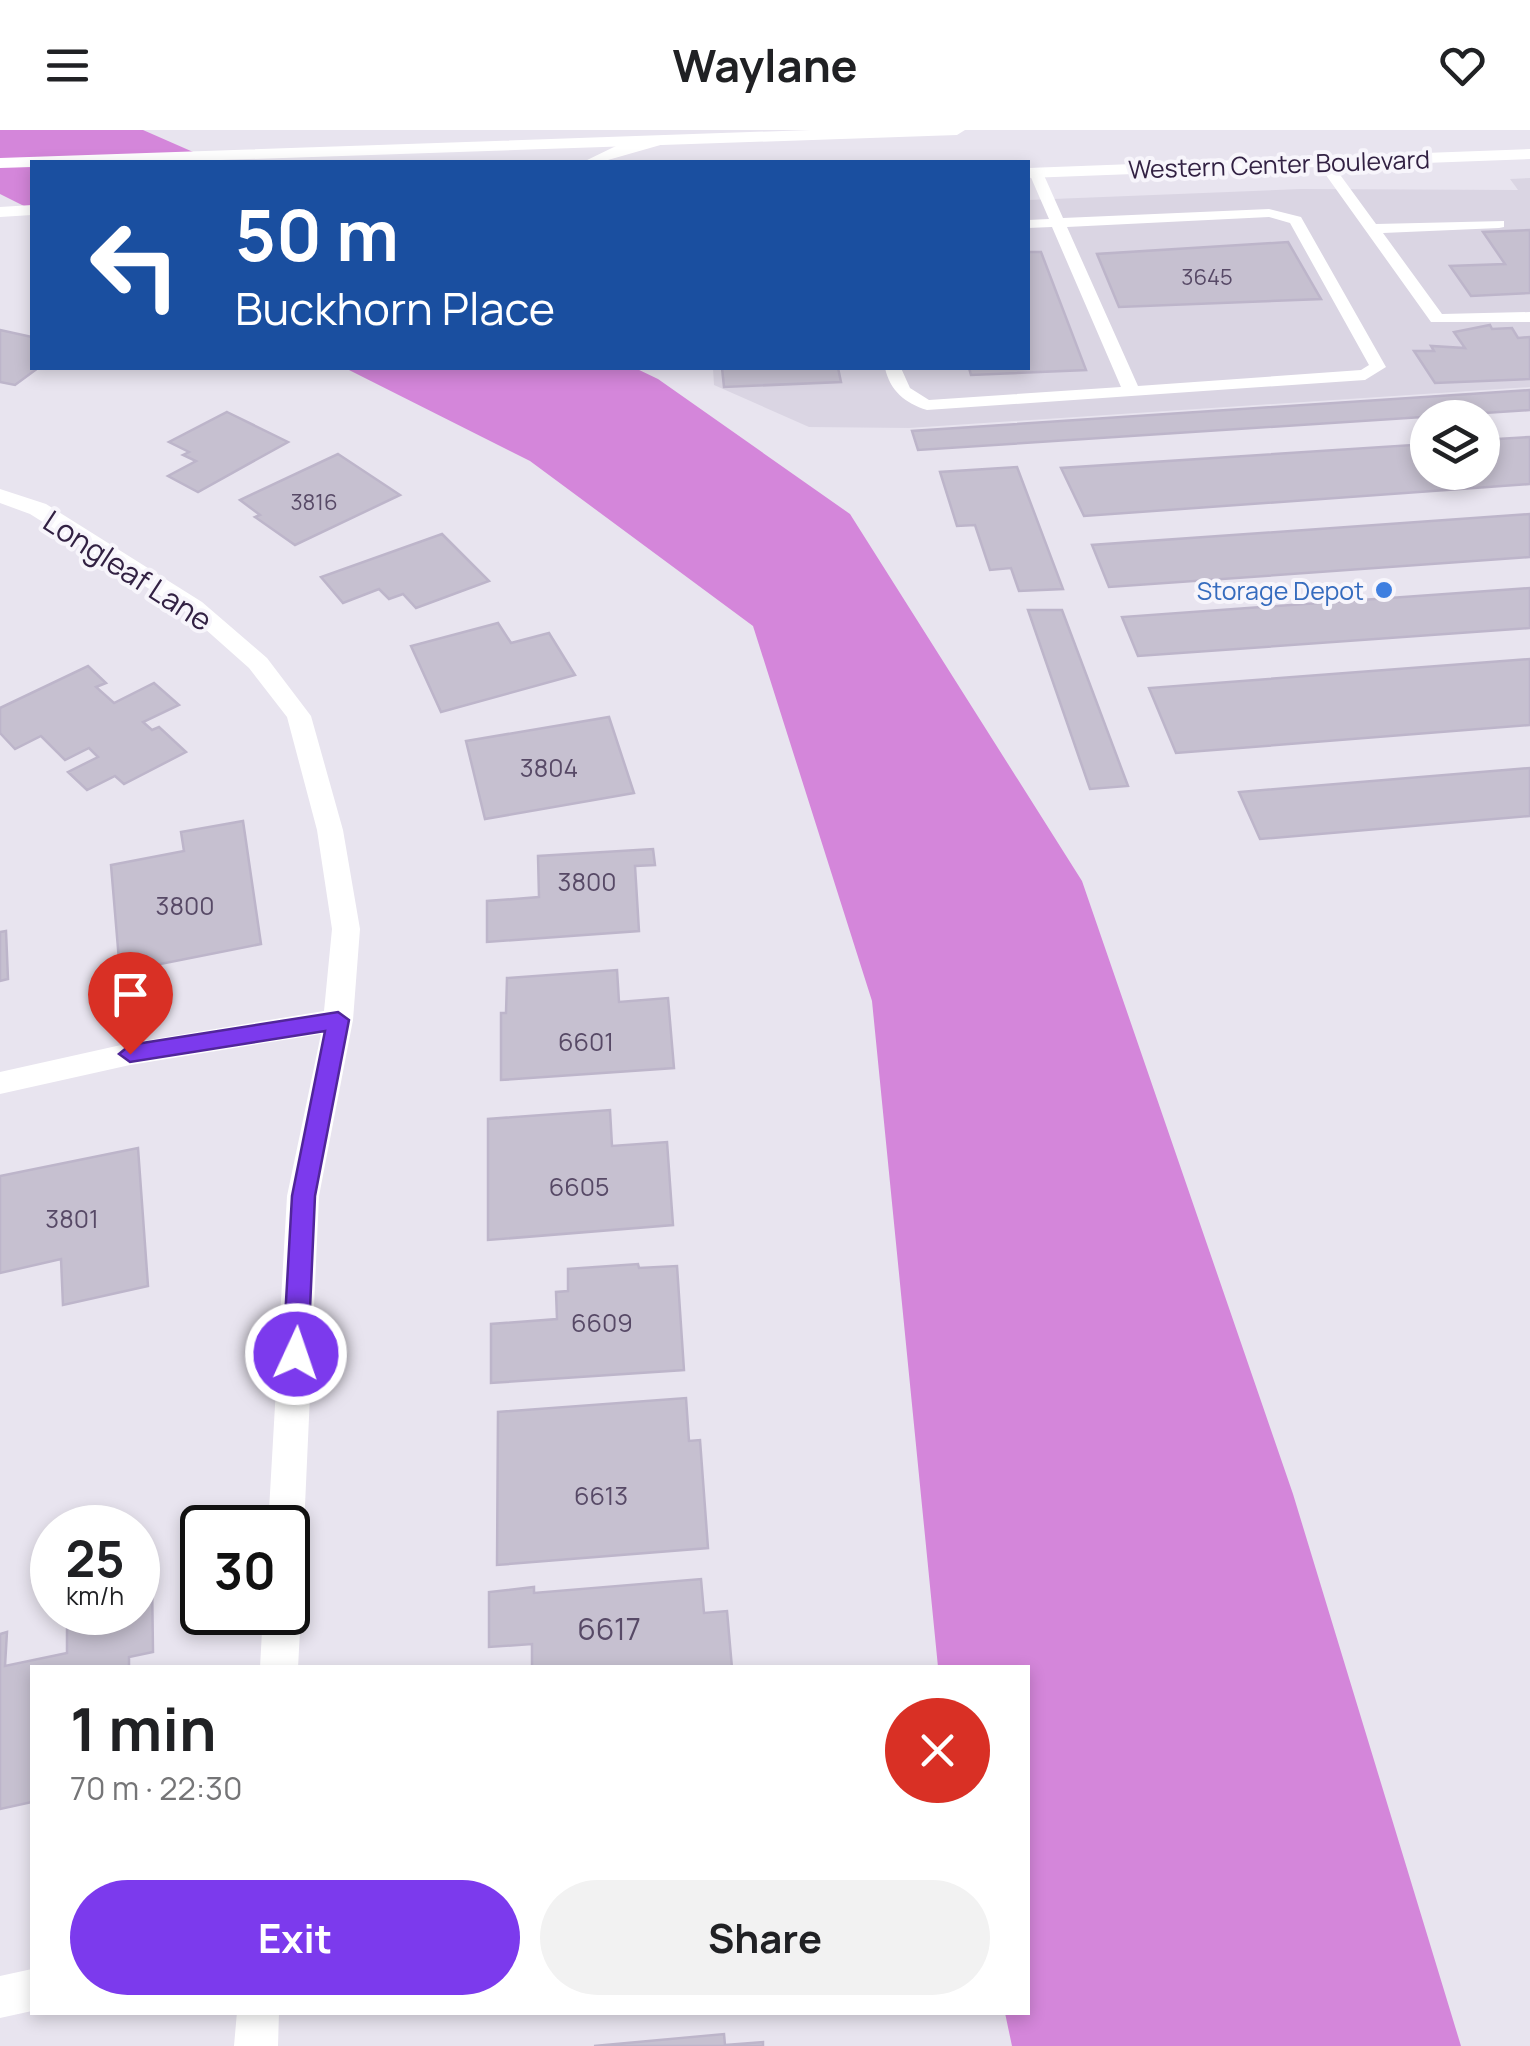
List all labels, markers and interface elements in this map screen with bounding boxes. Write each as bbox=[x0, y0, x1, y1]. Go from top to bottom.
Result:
text: Waylane bbox=[672, 34, 858, 96]
icon: menu bbox=[40, 38, 95, 93]
icon: heart bbox=[1435, 38, 1490, 93]
street label: Western Center Boulevard bbox=[1127, 141, 1431, 187]
text: 50 m bbox=[235, 186, 399, 282]
icon: left bbox=[70, 200, 200, 330]
house number: 3645 bbox=[1181, 262, 1233, 292]
text: Buckhorn Place bbox=[235, 277, 555, 339]
map controls bbox=[1410, 400, 1500, 490]
button: layers bbox=[1410, 400, 1500, 490]
house number: 3816 bbox=[290, 487, 338, 517]
street label: Longleaf Lane bbox=[36, 500, 220, 640]
place label: Storage Depot bbox=[1197, 573, 1364, 608]
marker: Storage Depot bbox=[1373, 579, 1395, 601]
house number: 3804 bbox=[520, 750, 578, 785]
house number: 3800 bbox=[558, 864, 616, 899]
house number: 3800 bbox=[156, 888, 214, 923]
pin bbox=[88, 952, 173, 1055]
icon: arrive bbox=[103, 967, 158, 1022]
house number: 6601 bbox=[558, 1024, 614, 1059]
house number: 6605 bbox=[549, 1169, 609, 1204]
house number: 3801 bbox=[45, 1201, 99, 1236]
position arrow bbox=[244, 1302, 348, 1406]
house number: 6609 bbox=[571, 1305, 633, 1340]
house number: 6613 bbox=[574, 1478, 628, 1513]
speed limit sign: 30 bbox=[180, 1505, 310, 1635]
text: 25 bbox=[65, 1524, 125, 1592]
text: km/h bbox=[66, 1578, 124, 1613]
house number: 6617 bbox=[577, 1608, 641, 1649]
text: 1 min bbox=[70, 1687, 217, 1769]
button: close bbox=[885, 1698, 990, 1803]
text: 70 m · 22:30 bbox=[70, 1766, 242, 1810]
button: Exit bbox=[70, 1880, 520, 1995]
button: Share bbox=[540, 1880, 990, 1995]

